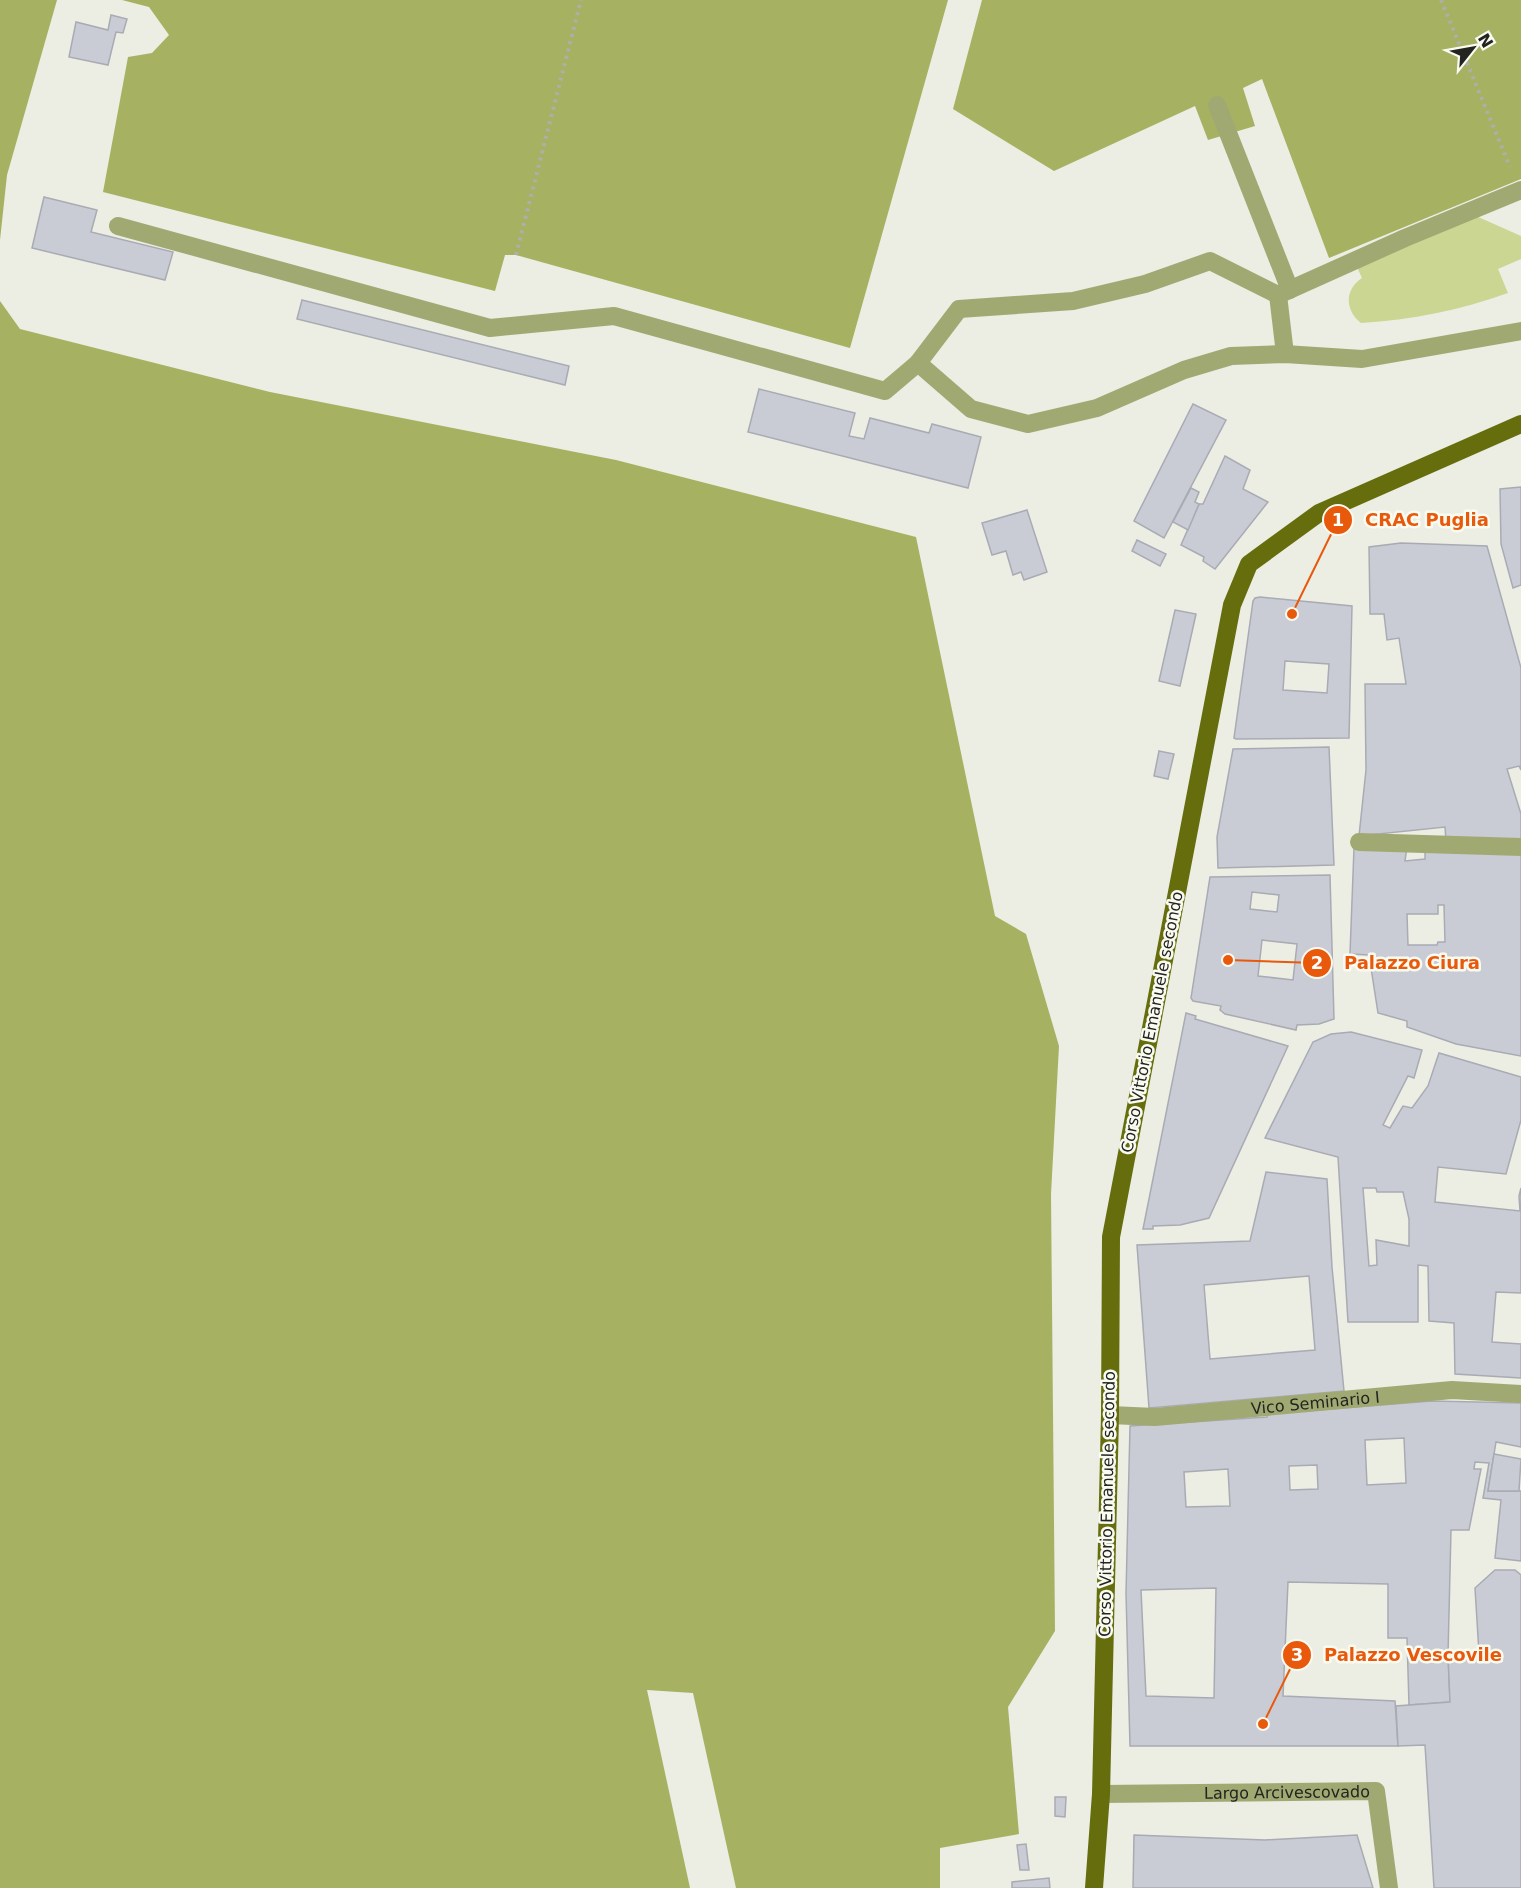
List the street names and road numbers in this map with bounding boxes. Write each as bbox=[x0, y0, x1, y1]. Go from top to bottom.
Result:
street label: Corso Vittorio Emanuele secondo bbox=[1117, 890, 1187, 1154]
street label: Corso Vittorio Emanuele secondo bbox=[1095, 1371, 1119, 1637]
street label: Vico Seminario I bbox=[1250, 1387, 1381, 1418]
street label: Largo Arcivescovado bbox=[1204, 1782, 1370, 1802]

